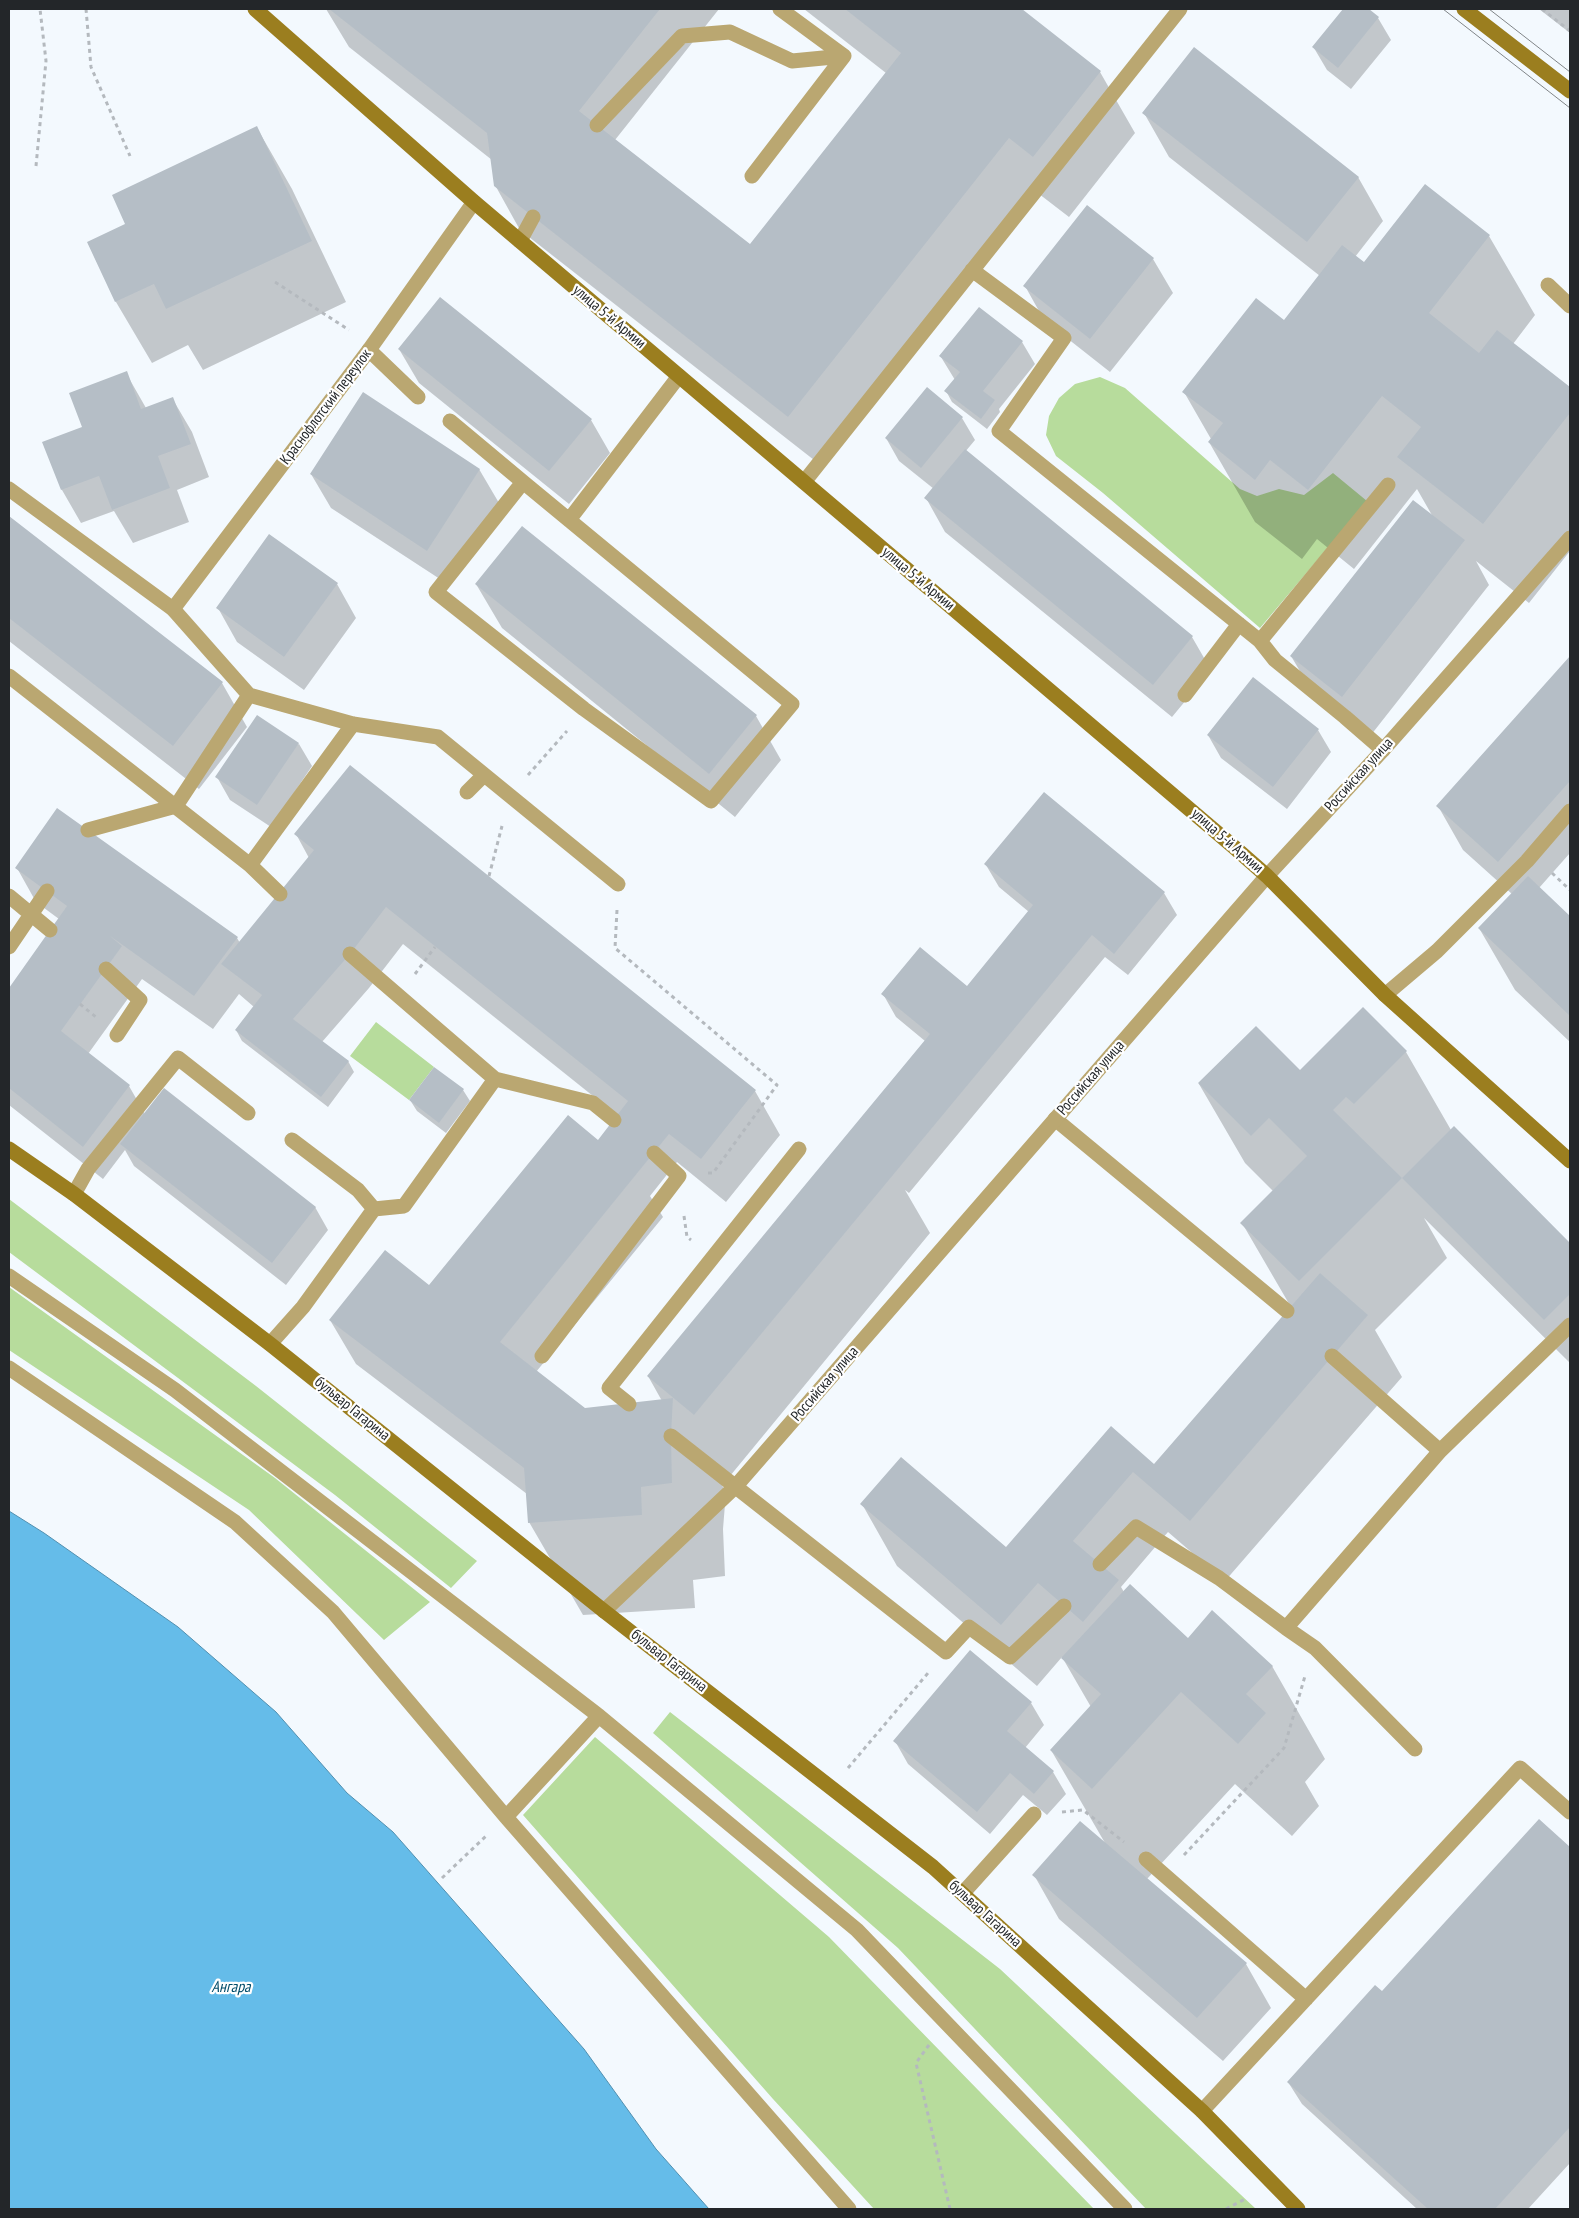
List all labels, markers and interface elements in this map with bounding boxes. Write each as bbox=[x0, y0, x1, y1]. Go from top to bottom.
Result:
street label: улица 5-й Армии bbox=[569, 281, 649, 353]
street label: Краснофлотский переулок bbox=[277, 346, 375, 468]
street label: улица 5-й Армии bbox=[878, 543, 958, 615]
street label: Российская улица bbox=[1321, 734, 1397, 816]
street label: улица 5-й Армии bbox=[1187, 805, 1267, 877]
street label: Российская улица bbox=[1054, 1037, 1128, 1119]
street label: Российская улица bbox=[788, 1343, 862, 1425]
street label: бульвар Гагарина bbox=[311, 1373, 393, 1445]
street label: бульвар Гагарина bbox=[627, 1626, 711, 1696]
street label: бульвар Гагарина bbox=[945, 1877, 1025, 1951]
water label: Ангара bbox=[211, 1977, 251, 1997]

